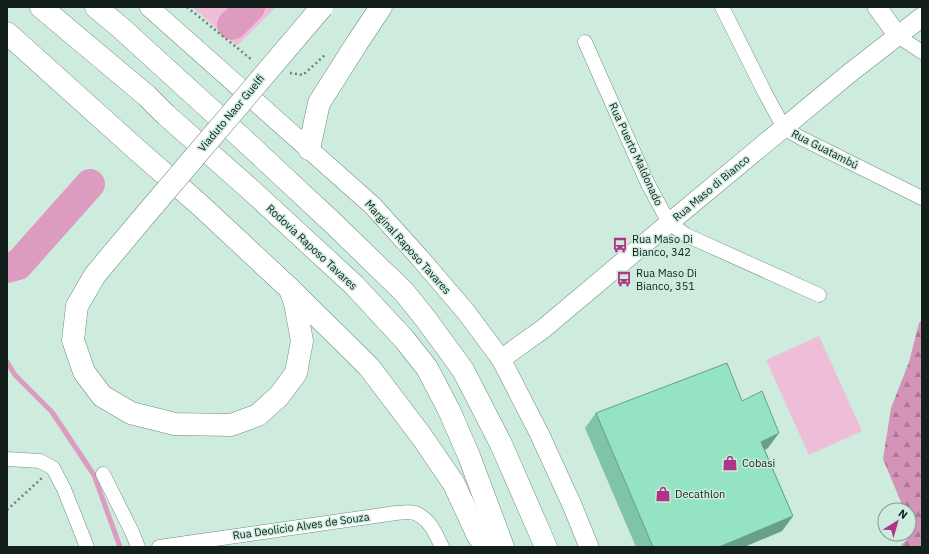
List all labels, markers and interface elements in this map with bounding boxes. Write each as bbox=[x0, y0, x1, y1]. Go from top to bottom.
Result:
street label: Viaduto Naor Guelfi bbox=[195, 72, 267, 154]
street label: Rua Puerto Maldonado bbox=[606, 100, 666, 208]
street label: Rua Guatambú bbox=[789, 126, 861, 172]
street label: Rua Maso di Bianco bbox=[670, 152, 752, 224]
street label: Marginal Raposo Tavares bbox=[362, 197, 454, 297]
street label: Rodovia Raposo Tavares bbox=[264, 201, 360, 293]
place label: Rua Maso Di Bianco, 342 bbox=[632, 232, 693, 259]
bus stop icon: Rua Maso Di Bianco, 342 bbox=[611, 236, 629, 254]
place label: Rua Maso Di Bianco, 351 bbox=[636, 266, 697, 293]
bus stop icon: Rua Maso Di Bianco, 351 bbox=[615, 270, 633, 288]
shop icon: Cobasi bbox=[721, 454, 739, 472]
place label: Cobasi bbox=[742, 456, 775, 470]
shop icon: Decathlon bbox=[654, 485, 672, 503]
place label: Decathlon bbox=[675, 487, 725, 501]
north arrow bbox=[877, 502, 917, 542]
text: N bbox=[896, 506, 910, 522]
street label: Rua Deolício Alves de Souza bbox=[232, 509, 370, 543]

